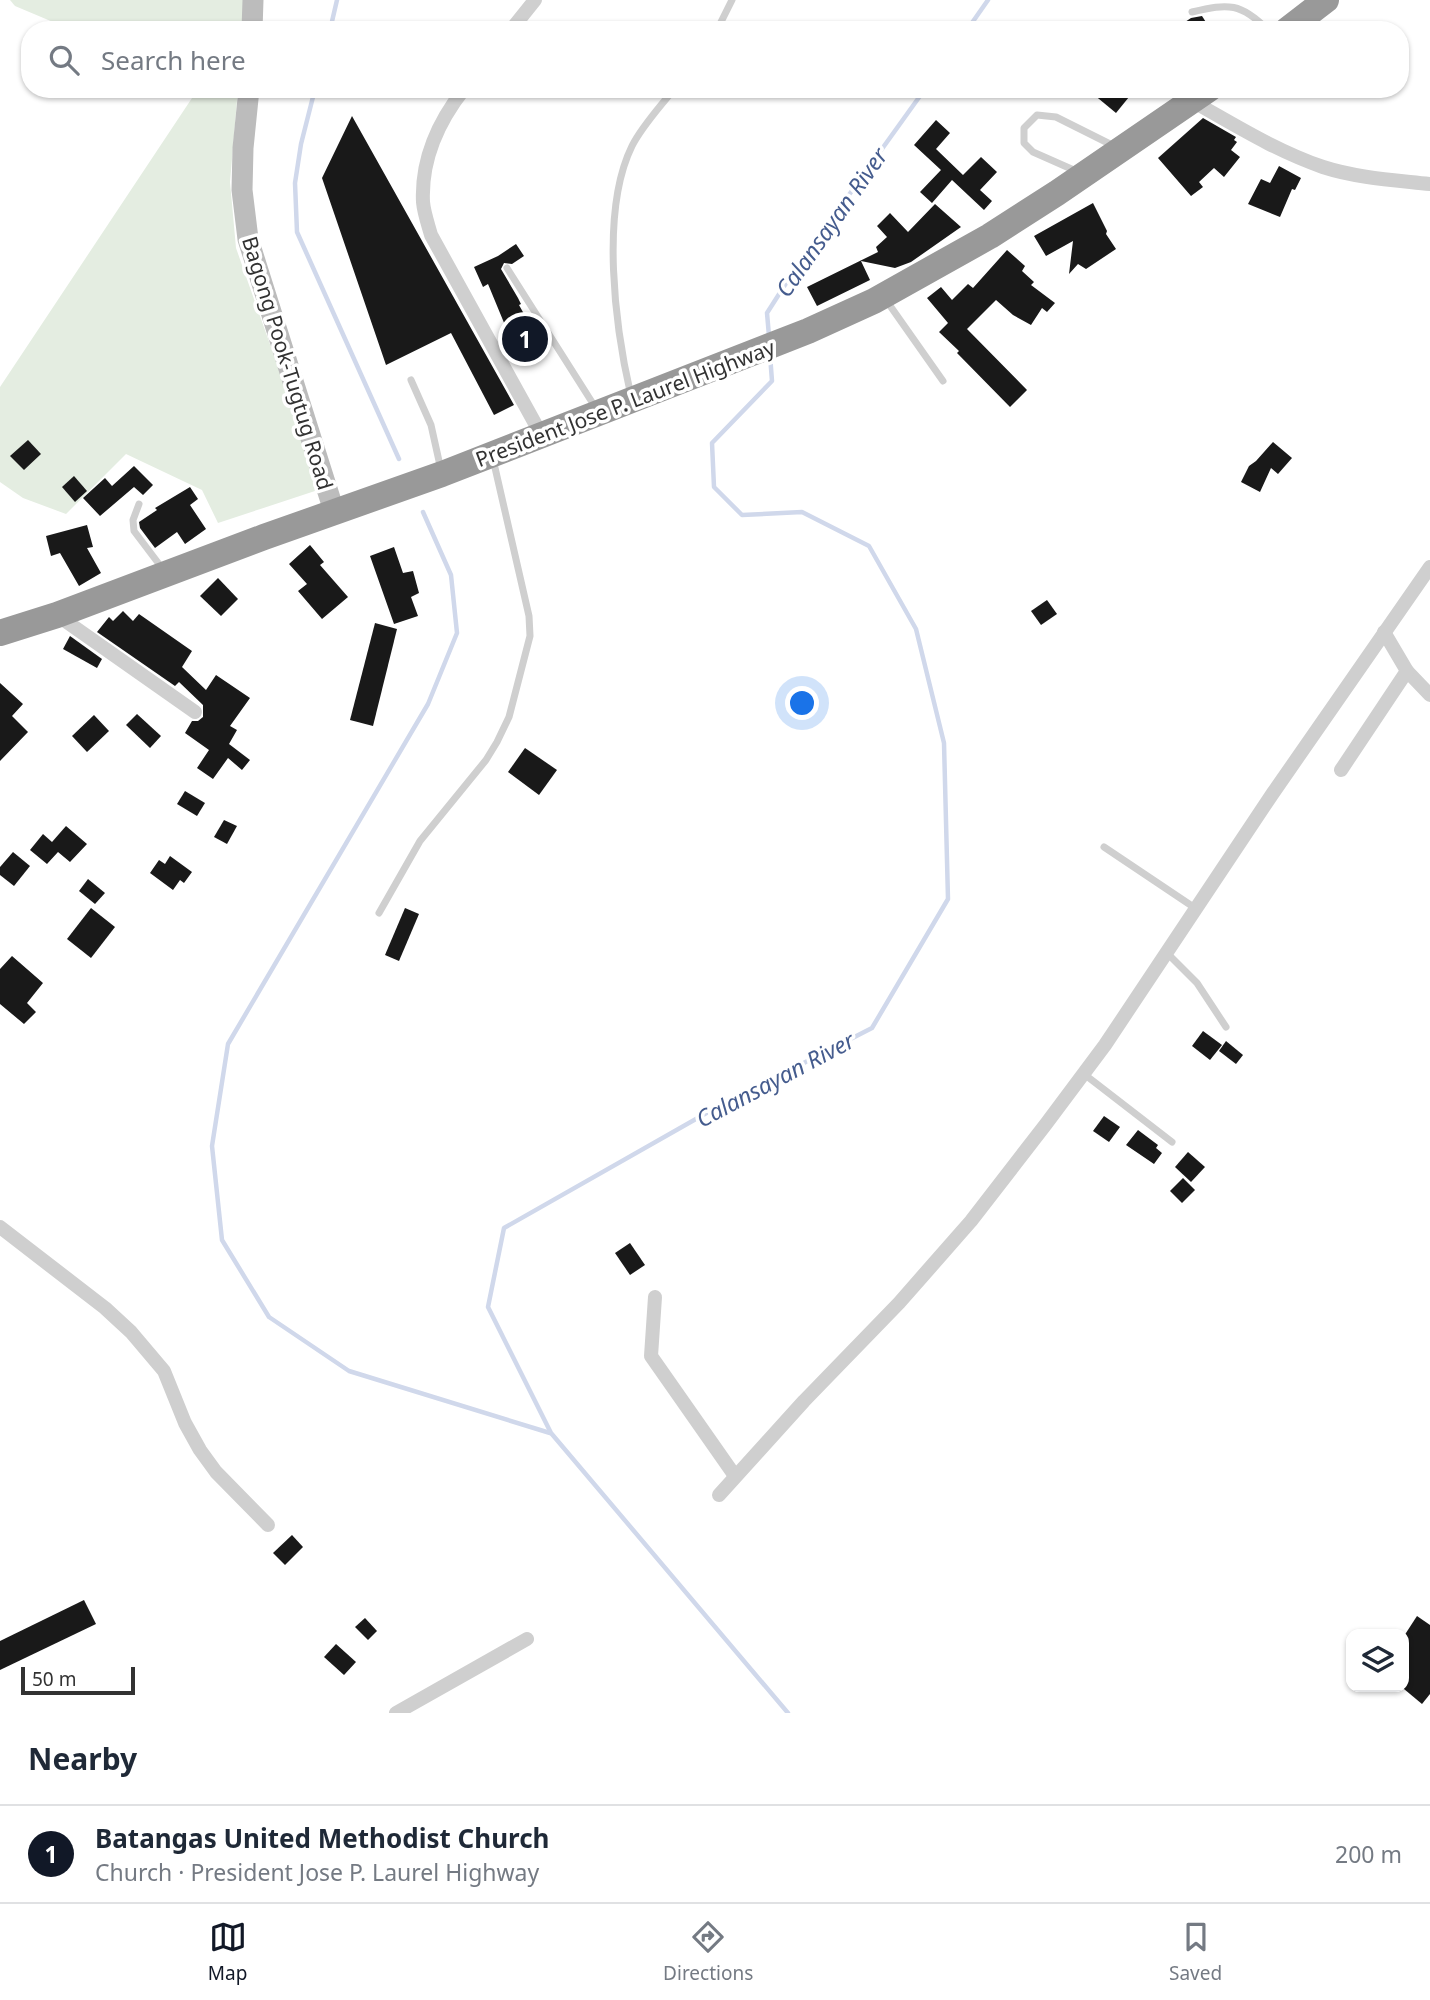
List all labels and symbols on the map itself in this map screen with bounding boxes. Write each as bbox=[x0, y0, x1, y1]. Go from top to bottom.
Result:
water label: Calansayan River bbox=[768, 140, 895, 303]
street label: Bagong Pook-Tugtug Road bbox=[236, 233, 340, 493]
pin: 1 bbox=[502, 313, 548, 365]
street label: President Jose P. Laurel Highway bbox=[471, 333, 779, 473]
your location bbox=[785, 686, 819, 720]
water label: Calansayan River bbox=[690, 1023, 861, 1134]
scale bar bbox=[21, 1664, 135, 1696]

